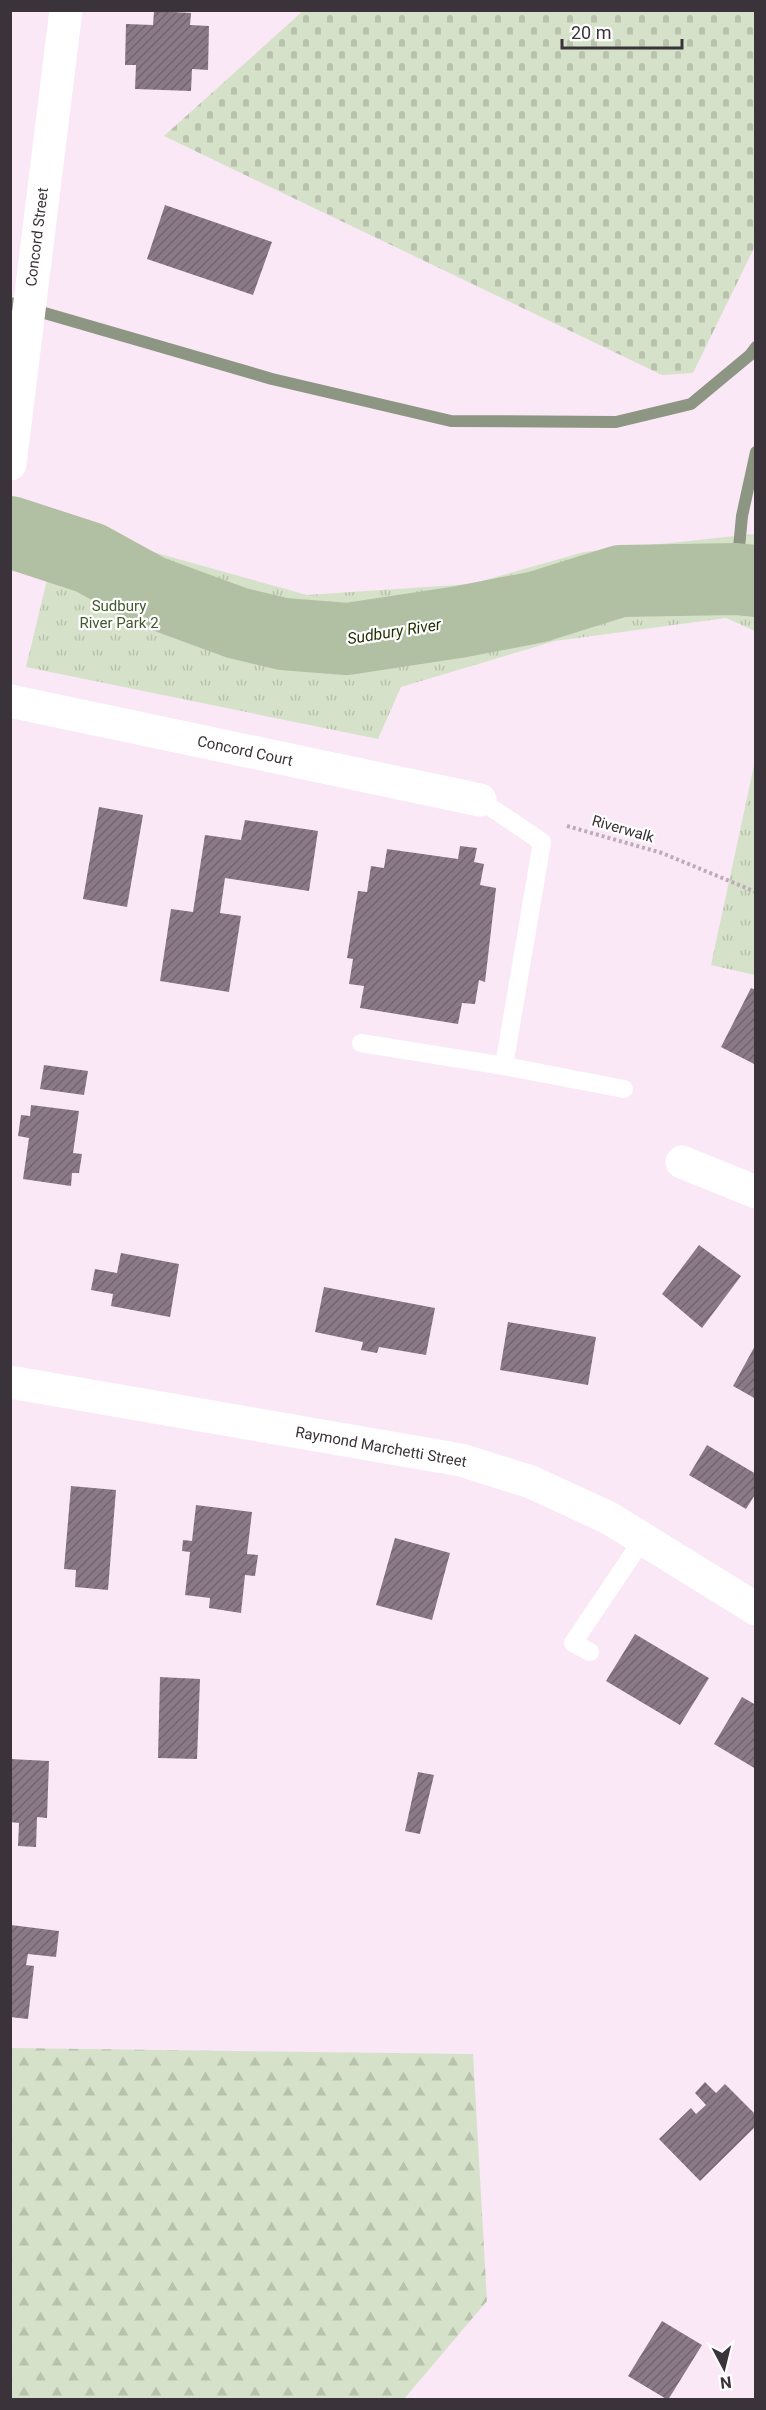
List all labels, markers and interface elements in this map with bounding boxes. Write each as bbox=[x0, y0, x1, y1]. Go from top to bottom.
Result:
scale bar bbox=[562, 12, 682, 50]
text: 20 m bbox=[571, 22, 611, 43]
street label: Concord Street bbox=[22, 186, 52, 288]
park label: Sudbury River Park 2 bbox=[79, 597, 159, 632]
water label: Sudbury River bbox=[346, 615, 443, 648]
street label: Concord Court bbox=[196, 732, 294, 770]
street label: Riverwalk bbox=[590, 812, 657, 847]
street label: Raymond Marchetti Street bbox=[294, 1423, 468, 1471]
north arrow bbox=[694, 2338, 754, 2398]
text: N bbox=[719, 2372, 733, 2393]

